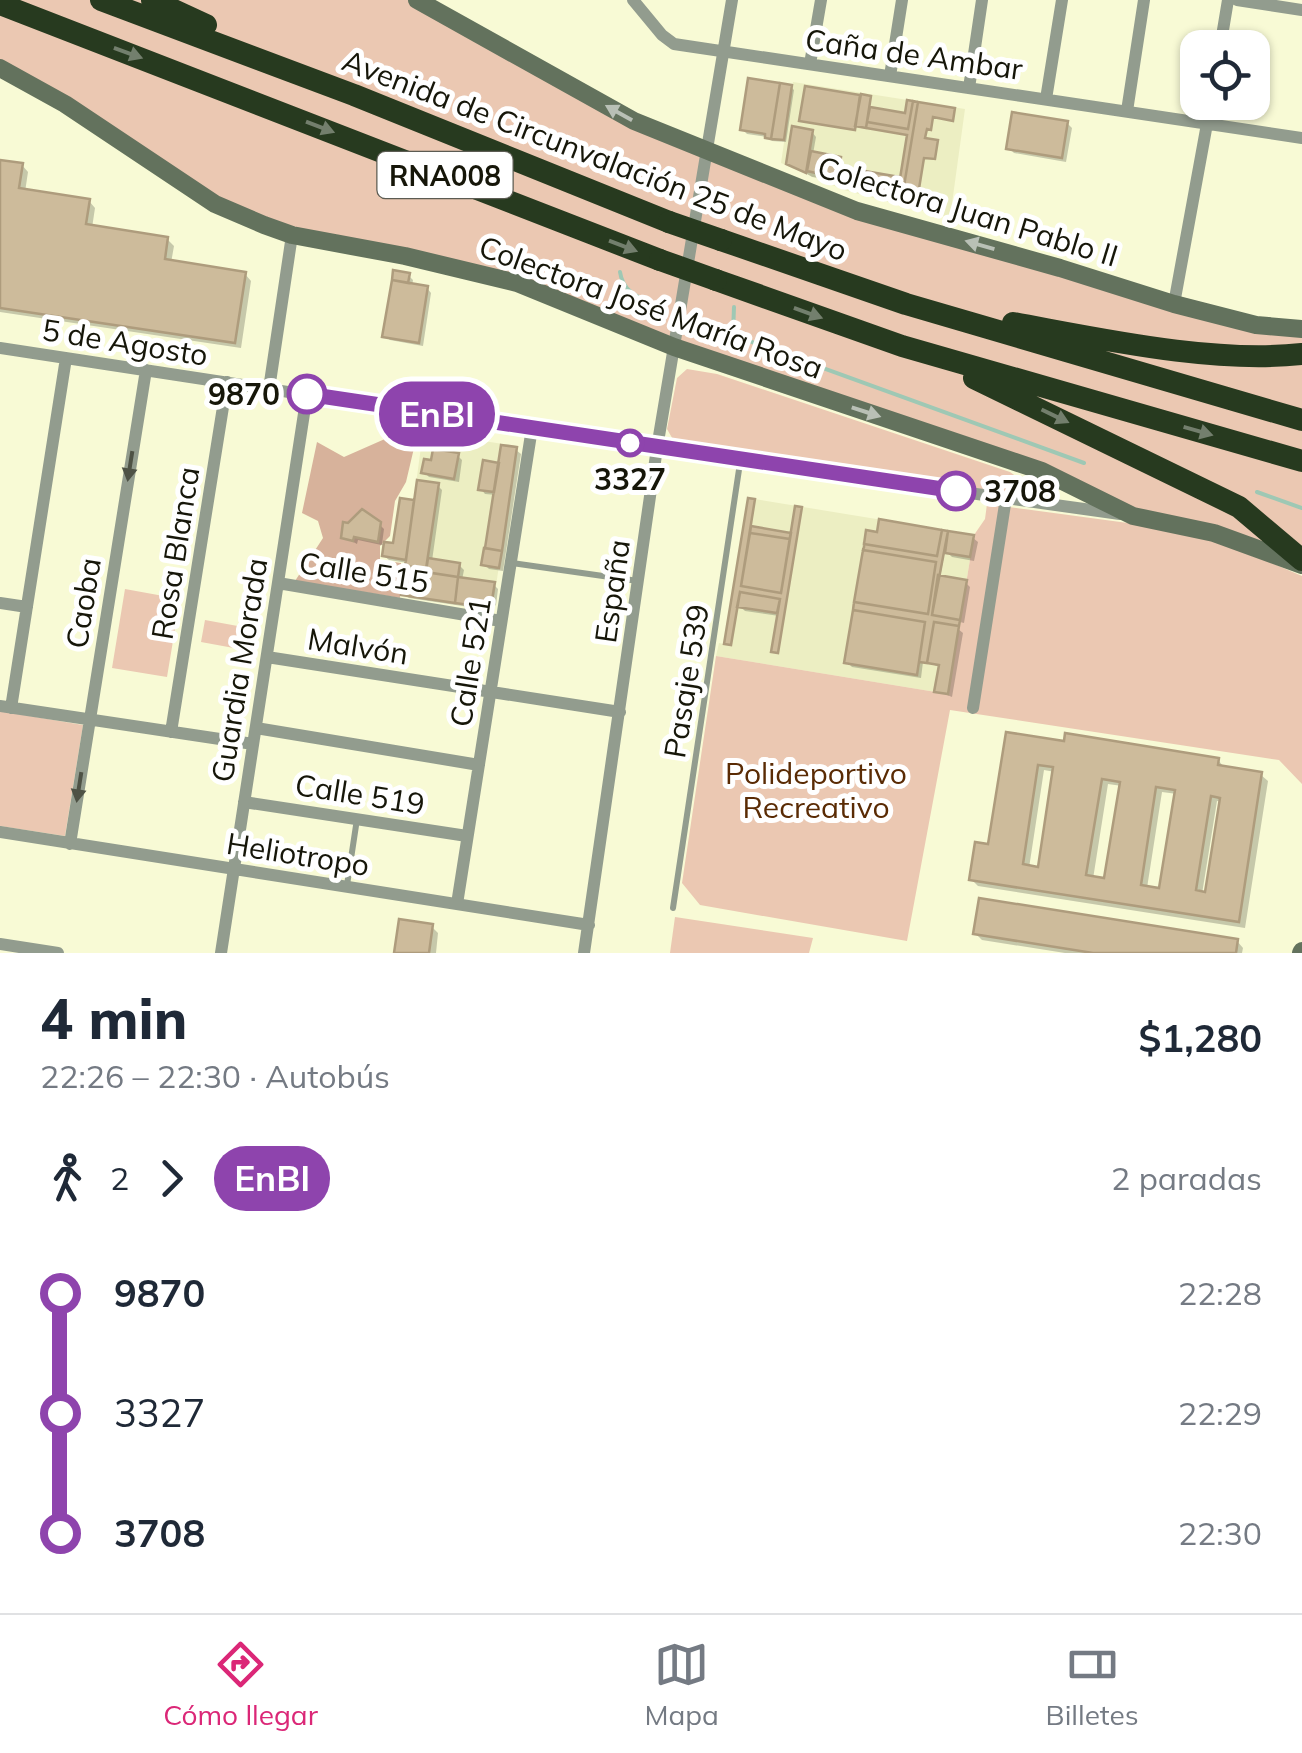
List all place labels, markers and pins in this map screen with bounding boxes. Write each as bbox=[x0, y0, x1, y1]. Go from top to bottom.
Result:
place label: 9870 bbox=[208, 375, 280, 413]
marker: 9870 bbox=[288, 375, 326, 413]
marker: 3327 bbox=[617, 430, 643, 456]
place label: 3327 bbox=[594, 460, 666, 498]
marker: 3708 bbox=[937, 472, 975, 510]
place label: 3708 bbox=[984, 472, 1056, 510]

